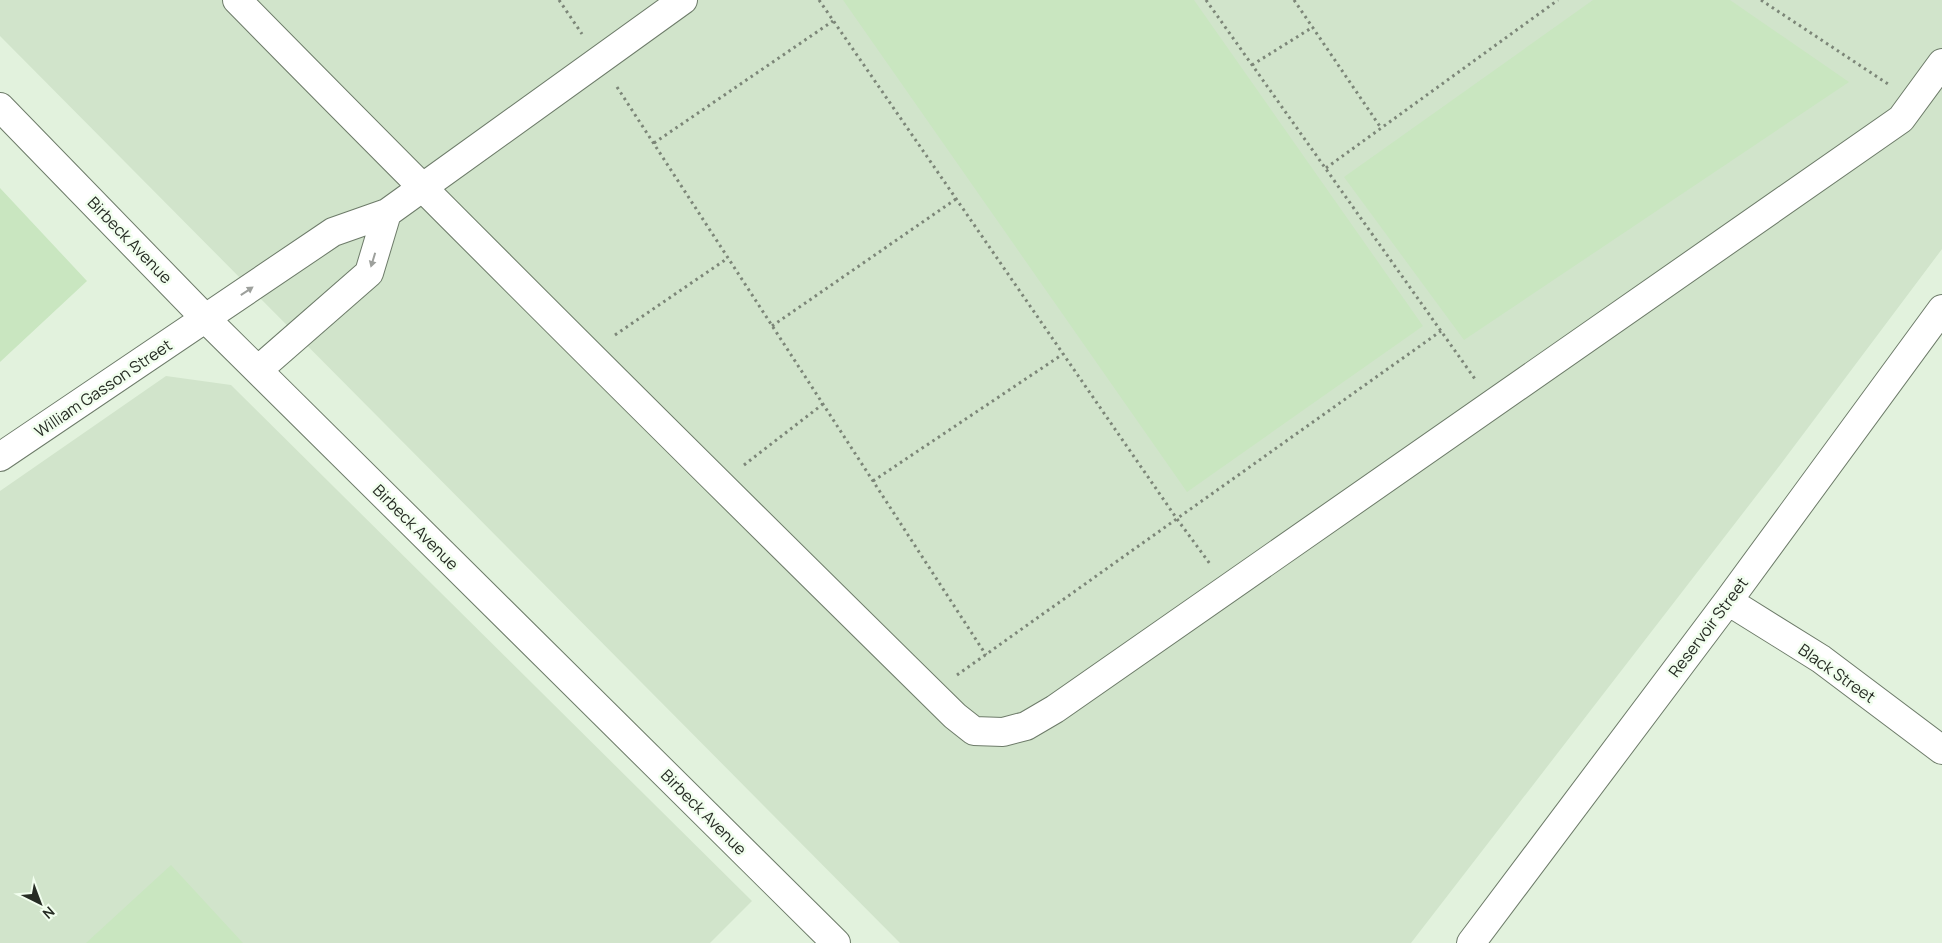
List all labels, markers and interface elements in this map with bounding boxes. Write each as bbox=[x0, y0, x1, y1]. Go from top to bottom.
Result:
street label: Birbeck Avenue bbox=[83, 192, 177, 288]
one-way arrow bbox=[368, 252, 376, 267]
one-way arrow bbox=[240, 286, 253, 296]
street label: William Gasson Street bbox=[30, 334, 176, 442]
street label: Birbeck Avenue bbox=[368, 479, 464, 575]
street label: Reservoir Street bbox=[1663, 572, 1753, 682]
street label: Black Street bbox=[1794, 638, 1880, 708]
street label: Birbeck Avenue bbox=[656, 764, 752, 860]
north arrow bbox=[15, 878, 65, 928]
text: N bbox=[39, 903, 59, 923]

